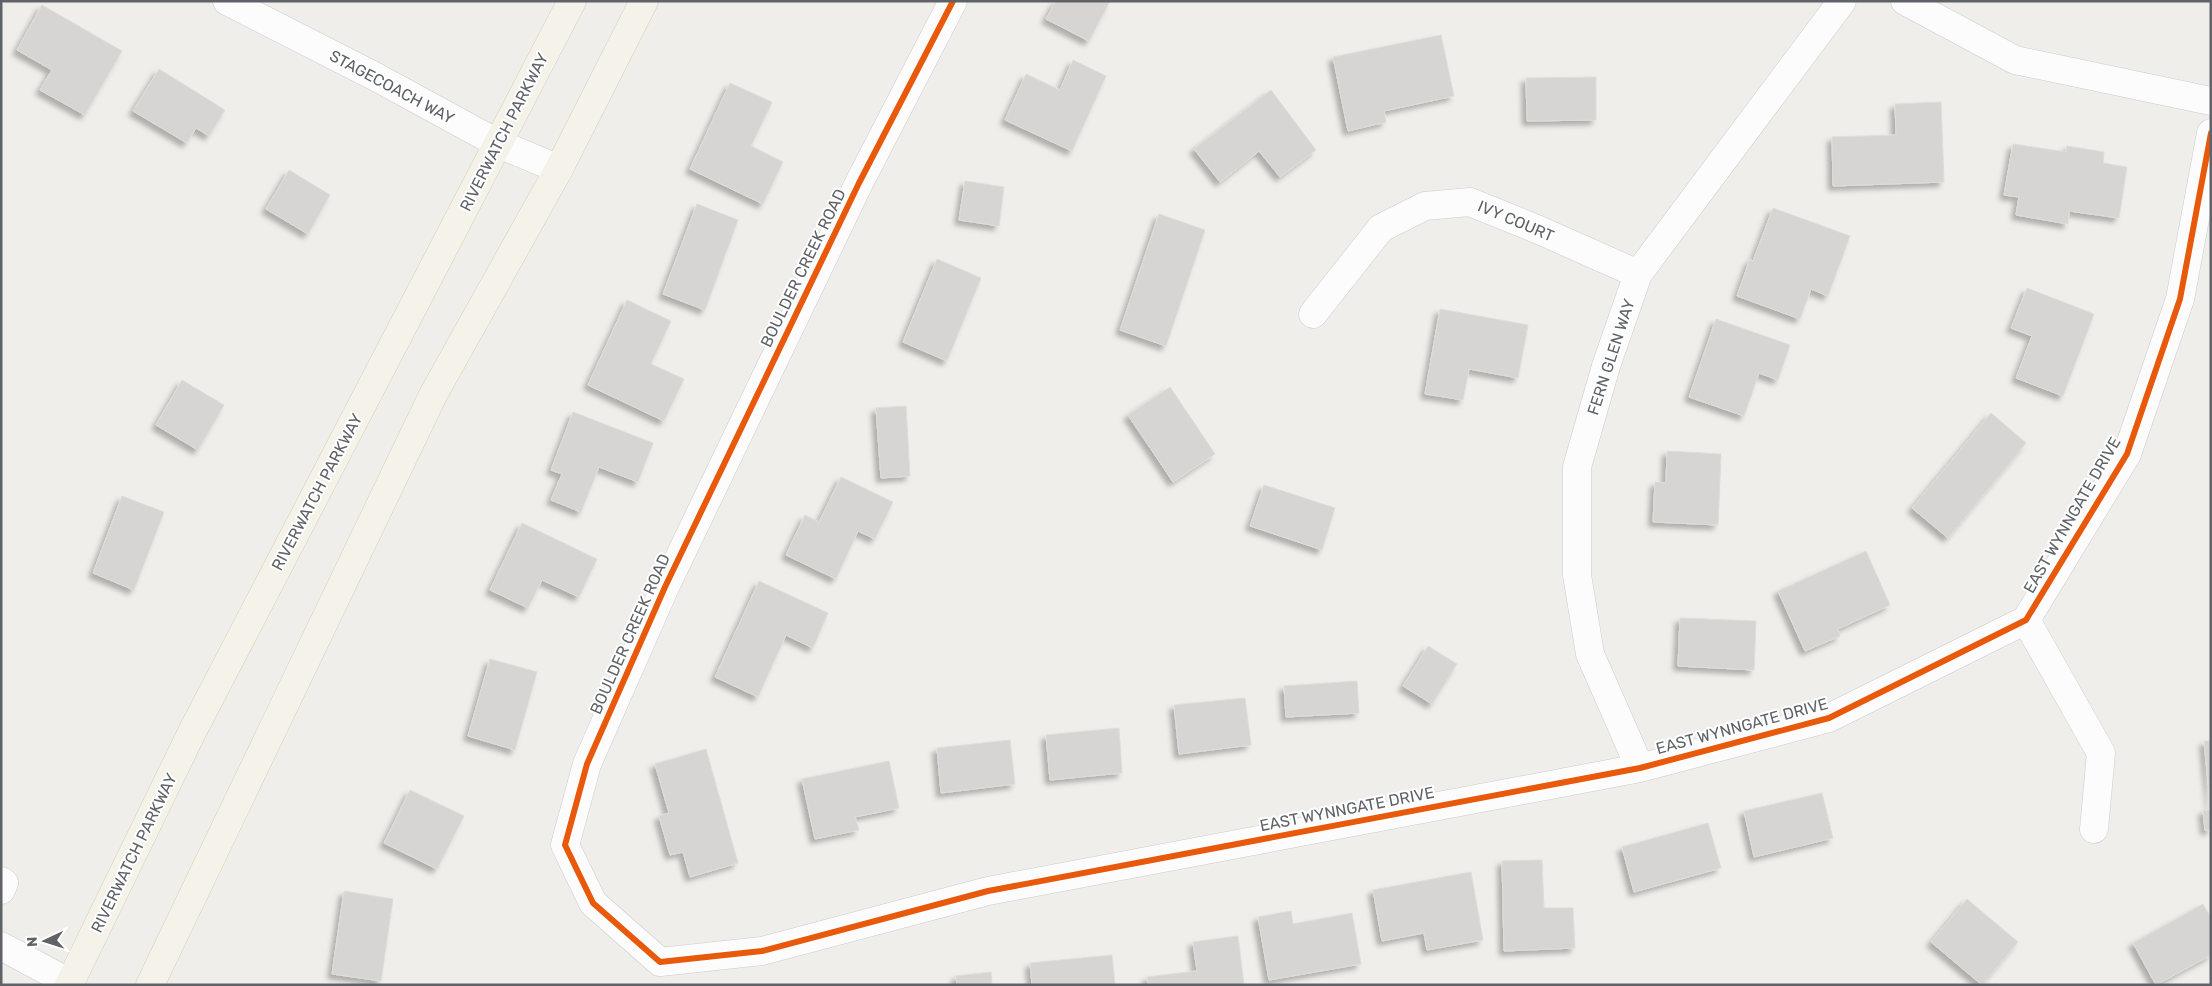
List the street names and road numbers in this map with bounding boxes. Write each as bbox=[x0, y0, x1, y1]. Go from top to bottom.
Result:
street label: STAGECOACH WAY bbox=[326, 46, 458, 128]
street label: RIVERWATCH PARKWAY bbox=[456, 50, 552, 214]
street label: BOULDER CREEK ROAD bbox=[756, 186, 850, 350]
street label: IVY COURT bbox=[1475, 196, 1557, 246]
street label: FERN GLEN WAY bbox=[1583, 296, 1639, 418]
street label: RIVERWATCH PARKWAY bbox=[268, 410, 366, 574]
street label: EAST WYNNGATE DRIVE bbox=[2019, 434, 2125, 596]
street label: BOULDER CREEK ROAD bbox=[586, 551, 674, 717]
street label: EAST WYNNGATE DRIVE bbox=[1654, 694, 1830, 758]
street label: RIVERWATCH PARKWAY bbox=[87, 770, 181, 936]
street label: EAST WYNNGATE DRIVE bbox=[1258, 783, 1436, 835]

